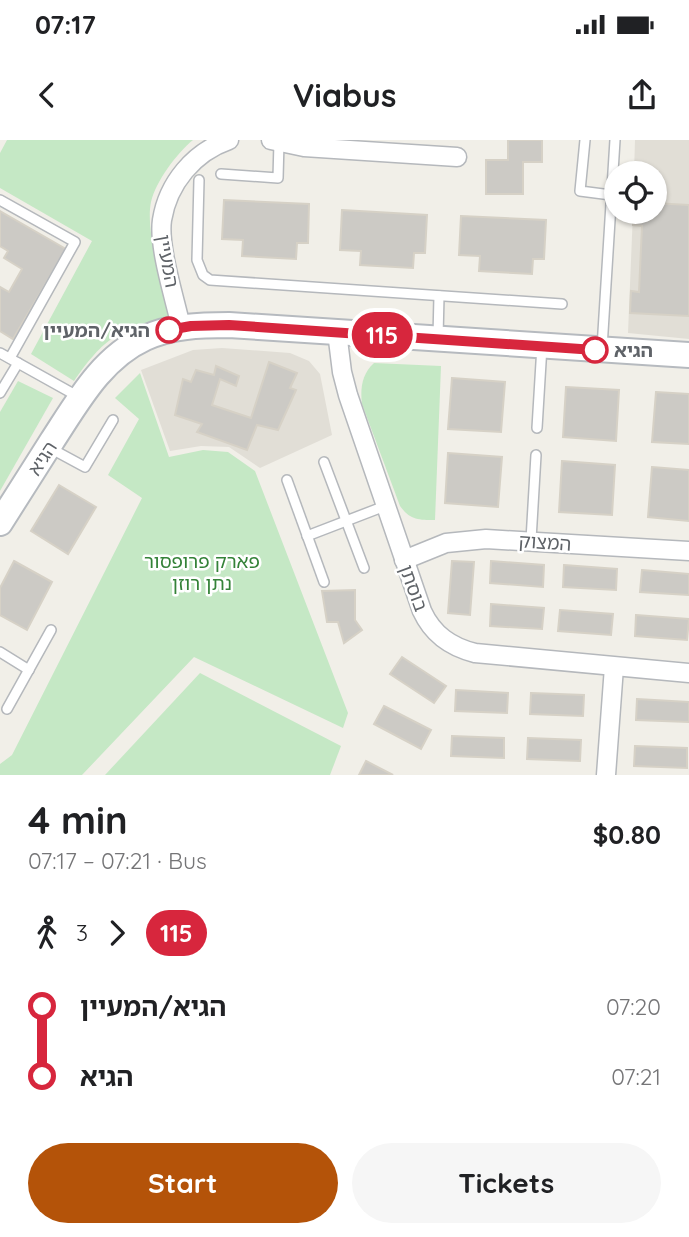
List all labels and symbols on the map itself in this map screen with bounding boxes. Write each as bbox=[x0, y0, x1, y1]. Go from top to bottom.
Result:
street label: המעיין bbox=[152, 233, 184, 289]
line badge: 115 bbox=[342, 312, 422, 358]
marker: הגיא/המעיין bbox=[156, 317, 182, 343]
place label: הגיא/המעיין bbox=[43, 318, 150, 342]
marker: הגיא bbox=[582, 337, 608, 363]
place label: הגיא bbox=[614, 338, 653, 362]
street label: הגיא bbox=[22, 436, 62, 480]
street label: המצוק bbox=[518, 528, 572, 556]
park label: פארק פרופסור נתן רוזן bbox=[144, 549, 260, 595]
street label: בוסתן bbox=[395, 561, 434, 615]

